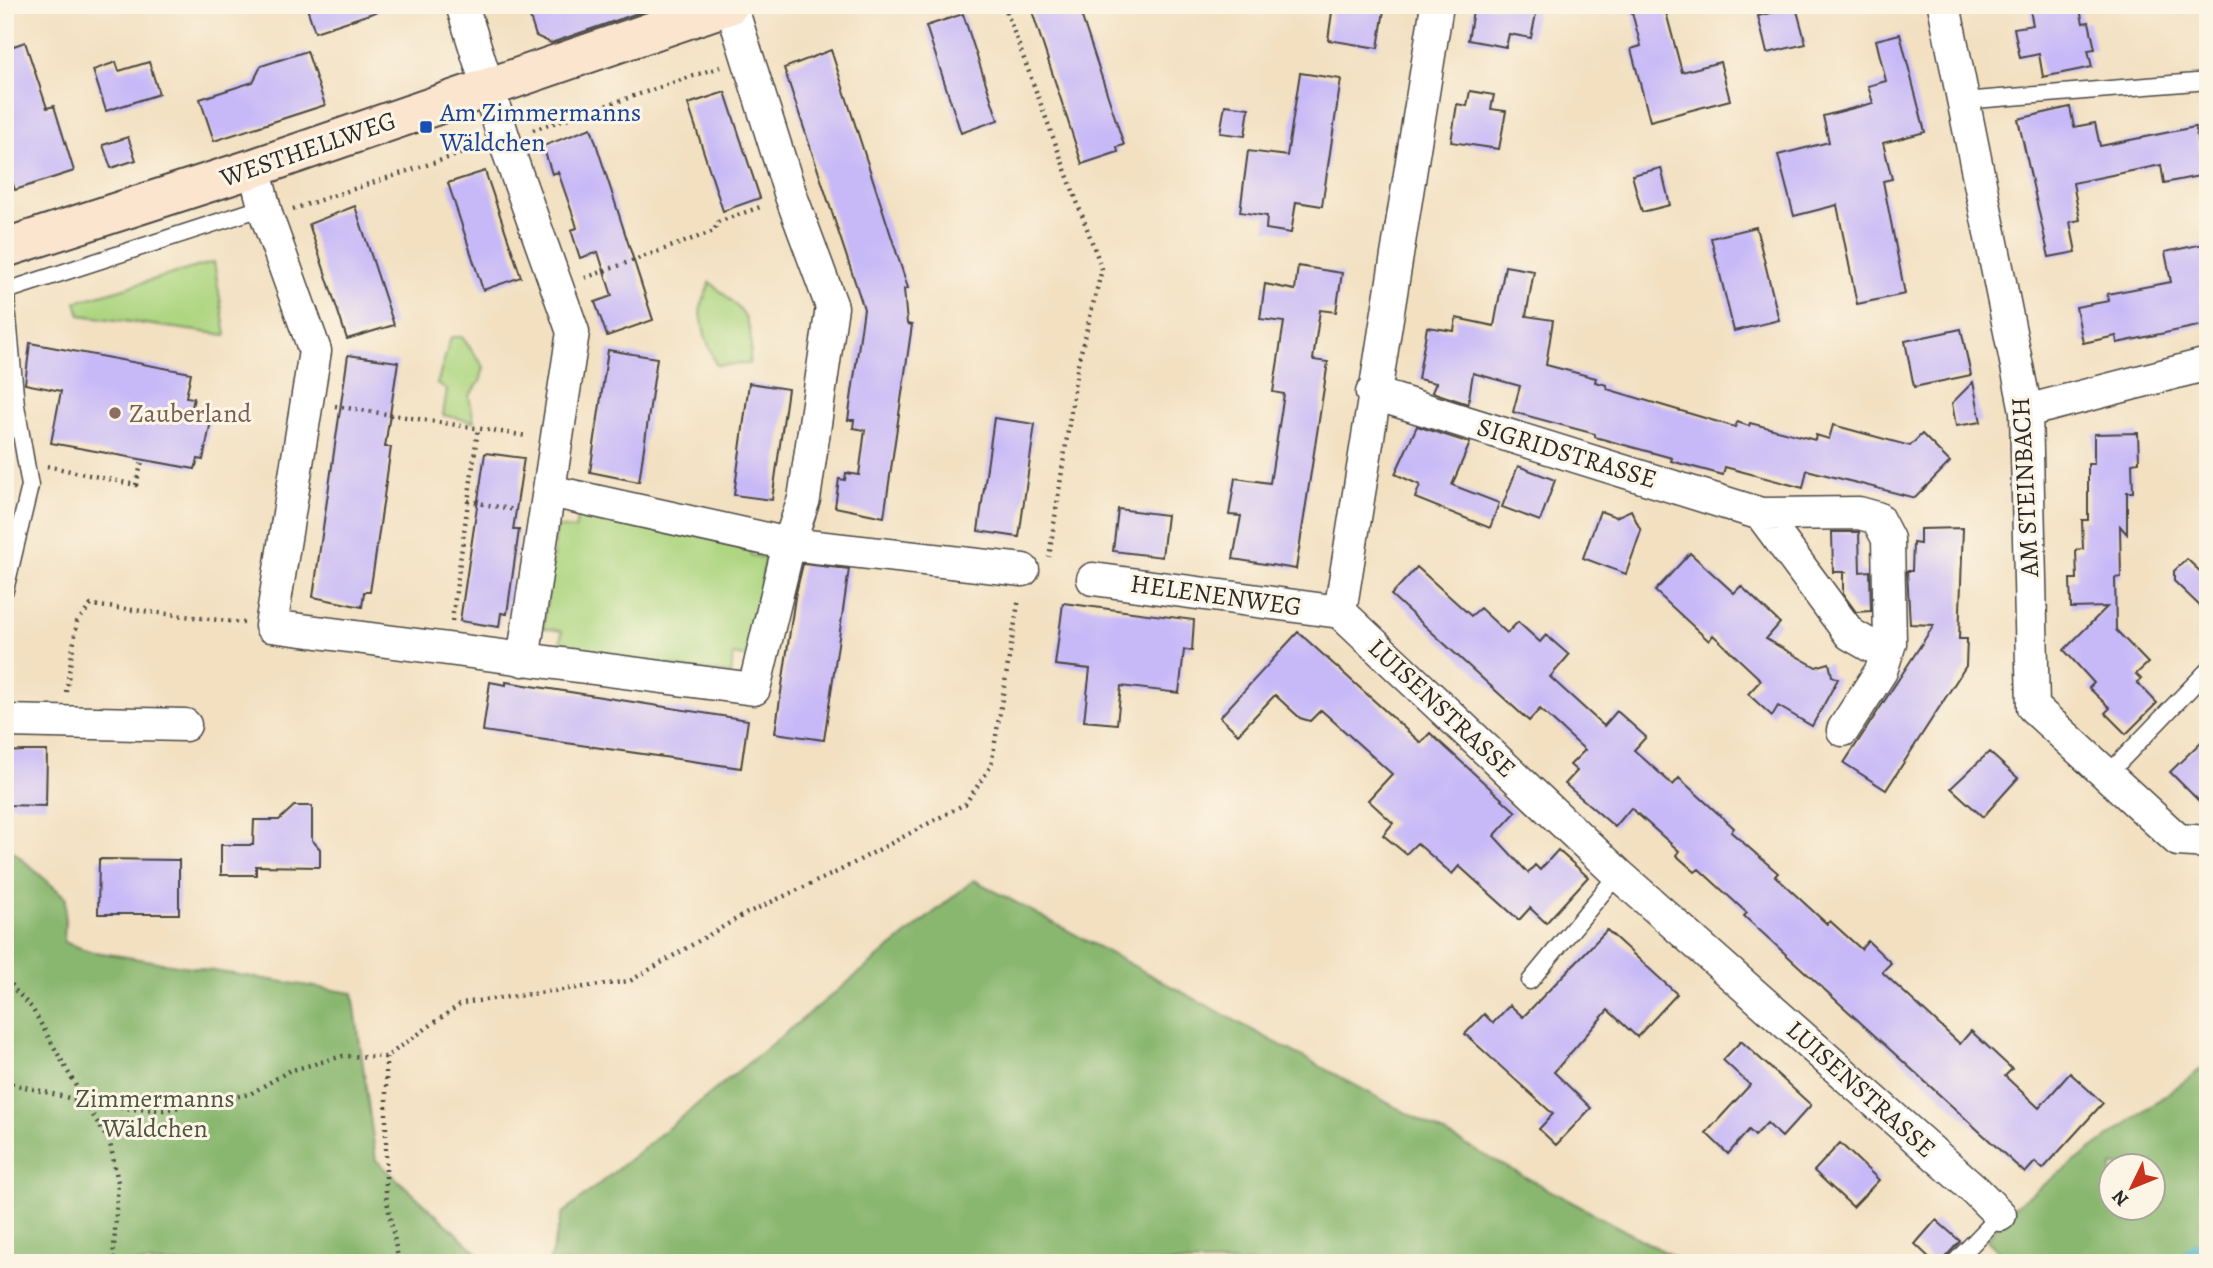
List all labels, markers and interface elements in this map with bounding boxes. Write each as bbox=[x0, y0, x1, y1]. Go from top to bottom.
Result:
place label: Am Zimmermanns Wäldchen bbox=[439, 95, 641, 160]
street label: WESTHELLWEG bbox=[214, 103, 401, 196]
marker: Am Zimmermanns Wäldchen bbox=[418, 119, 434, 135]
place label: Zauberland bbox=[129, 396, 251, 431]
street label: AM STEINBACH bbox=[2003, 396, 2047, 579]
marker: Zauberland bbox=[107, 405, 123, 421]
street label: SIGRIDSTRASSE bbox=[1473, 409, 1661, 497]
street label: HELENENWEG bbox=[1128, 566, 1304, 624]
street label: LUISENSTRASSE bbox=[1361, 630, 1523, 786]
street label: LUISENSTRASSE bbox=[1779, 1012, 1943, 1166]
park label: Zimmermanns Wäldchen bbox=[75, 1081, 235, 1146]
north arrow bbox=[2098, 1152, 2168, 1222]
text: N bbox=[2106, 1184, 2135, 1212]

